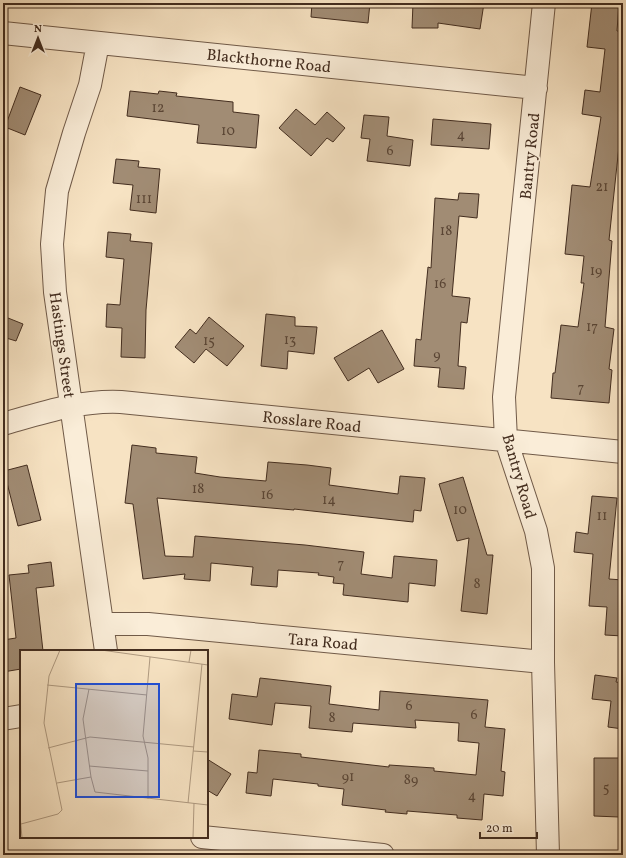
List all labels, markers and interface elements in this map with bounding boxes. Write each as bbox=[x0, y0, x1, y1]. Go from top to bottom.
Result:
north arrow bbox=[18, 18, 58, 58]
text: N bbox=[34, 22, 42, 37]
street label: Blackthorne Road bbox=[205, 45, 332, 79]
house number: 12 bbox=[152, 99, 164, 118]
street label: Bantry Road bbox=[515, 112, 546, 201]
house number: 10 bbox=[221, 122, 235, 141]
house number: 4 bbox=[457, 126, 465, 145]
house number: 6 bbox=[386, 142, 394, 161]
house number: 21 bbox=[596, 178, 608, 197]
house number: 111 bbox=[136, 190, 152, 209]
house number: 18 bbox=[440, 222, 452, 241]
house number: 19 bbox=[590, 262, 602, 281]
house number: 16 bbox=[434, 275, 446, 294]
street label: Hastings Street bbox=[43, 291, 79, 400]
house number: 17 bbox=[586, 318, 598, 337]
house number: 13 bbox=[284, 331, 296, 350]
house number: 15 bbox=[203, 332, 215, 351]
house number: 9 bbox=[433, 346, 441, 365]
house number: 7 bbox=[578, 379, 585, 398]
street label: Rosslare Road bbox=[261, 407, 362, 439]
street label: Bantry Road bbox=[495, 432, 541, 522]
house number: 18 bbox=[192, 480, 204, 499]
house number: 16 bbox=[261, 486, 273, 505]
house number: 14 bbox=[322, 491, 336, 510]
house number: 10 bbox=[453, 501, 467, 520]
house number: 11 bbox=[597, 507, 607, 526]
house number: 7 bbox=[338, 555, 345, 574]
house number: 8 bbox=[473, 575, 481, 594]
street label: Tara Road bbox=[287, 629, 359, 657]
inset map bbox=[20, 650, 208, 838]
house number: 6 bbox=[405, 697, 413, 716]
house number: 6 bbox=[470, 706, 478, 725]
house number: 8 bbox=[328, 709, 336, 728]
house number: 91 bbox=[342, 768, 354, 787]
house number: 89 bbox=[404, 771, 418, 790]
house number: 5 bbox=[603, 779, 609, 798]
house number: 4 bbox=[468, 787, 476, 806]
scale bar bbox=[480, 814, 537, 840]
text: 20 m bbox=[486, 821, 513, 837]

